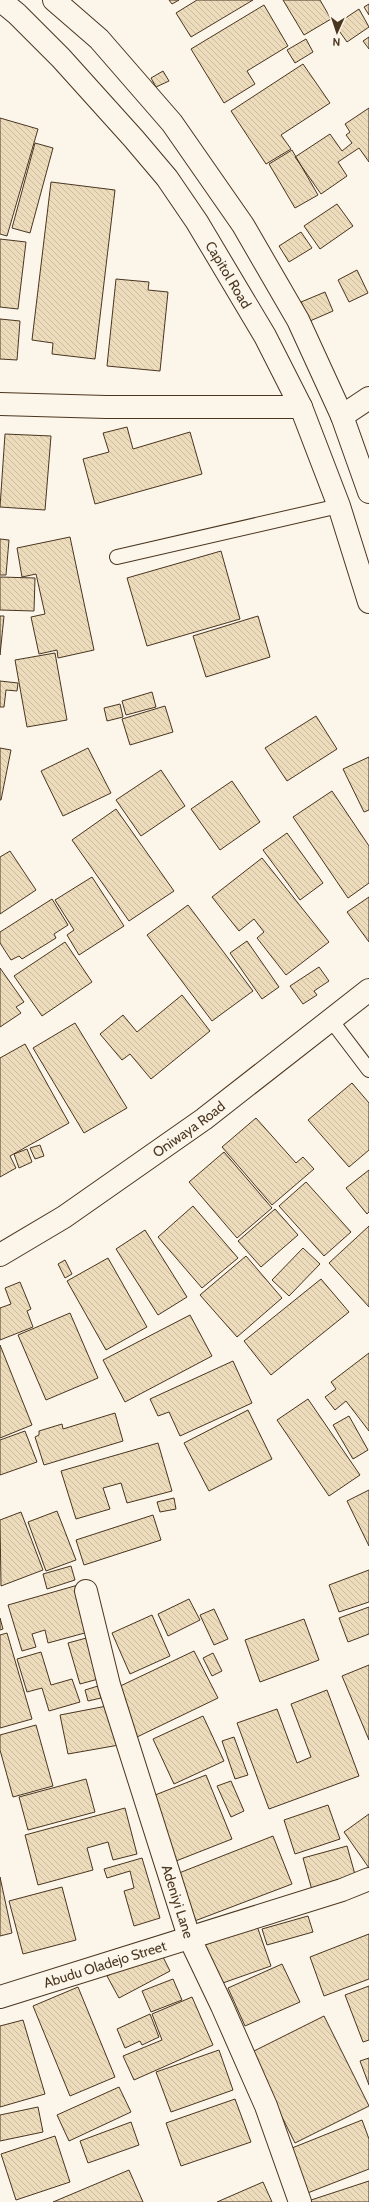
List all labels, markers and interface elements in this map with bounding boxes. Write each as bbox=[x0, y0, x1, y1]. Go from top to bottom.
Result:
north arrow bbox=[317, 12, 357, 52]
text: N bbox=[332, 35, 341, 49]
street label: Capitol Road bbox=[201, 238, 255, 312]
street label: Oniwaya Road bbox=[149, 1097, 229, 1161]
street label: Adeniyi Lane bbox=[158, 1863, 198, 1941]
street label: Abudu Oladejo Street bbox=[41, 1936, 169, 1992]

